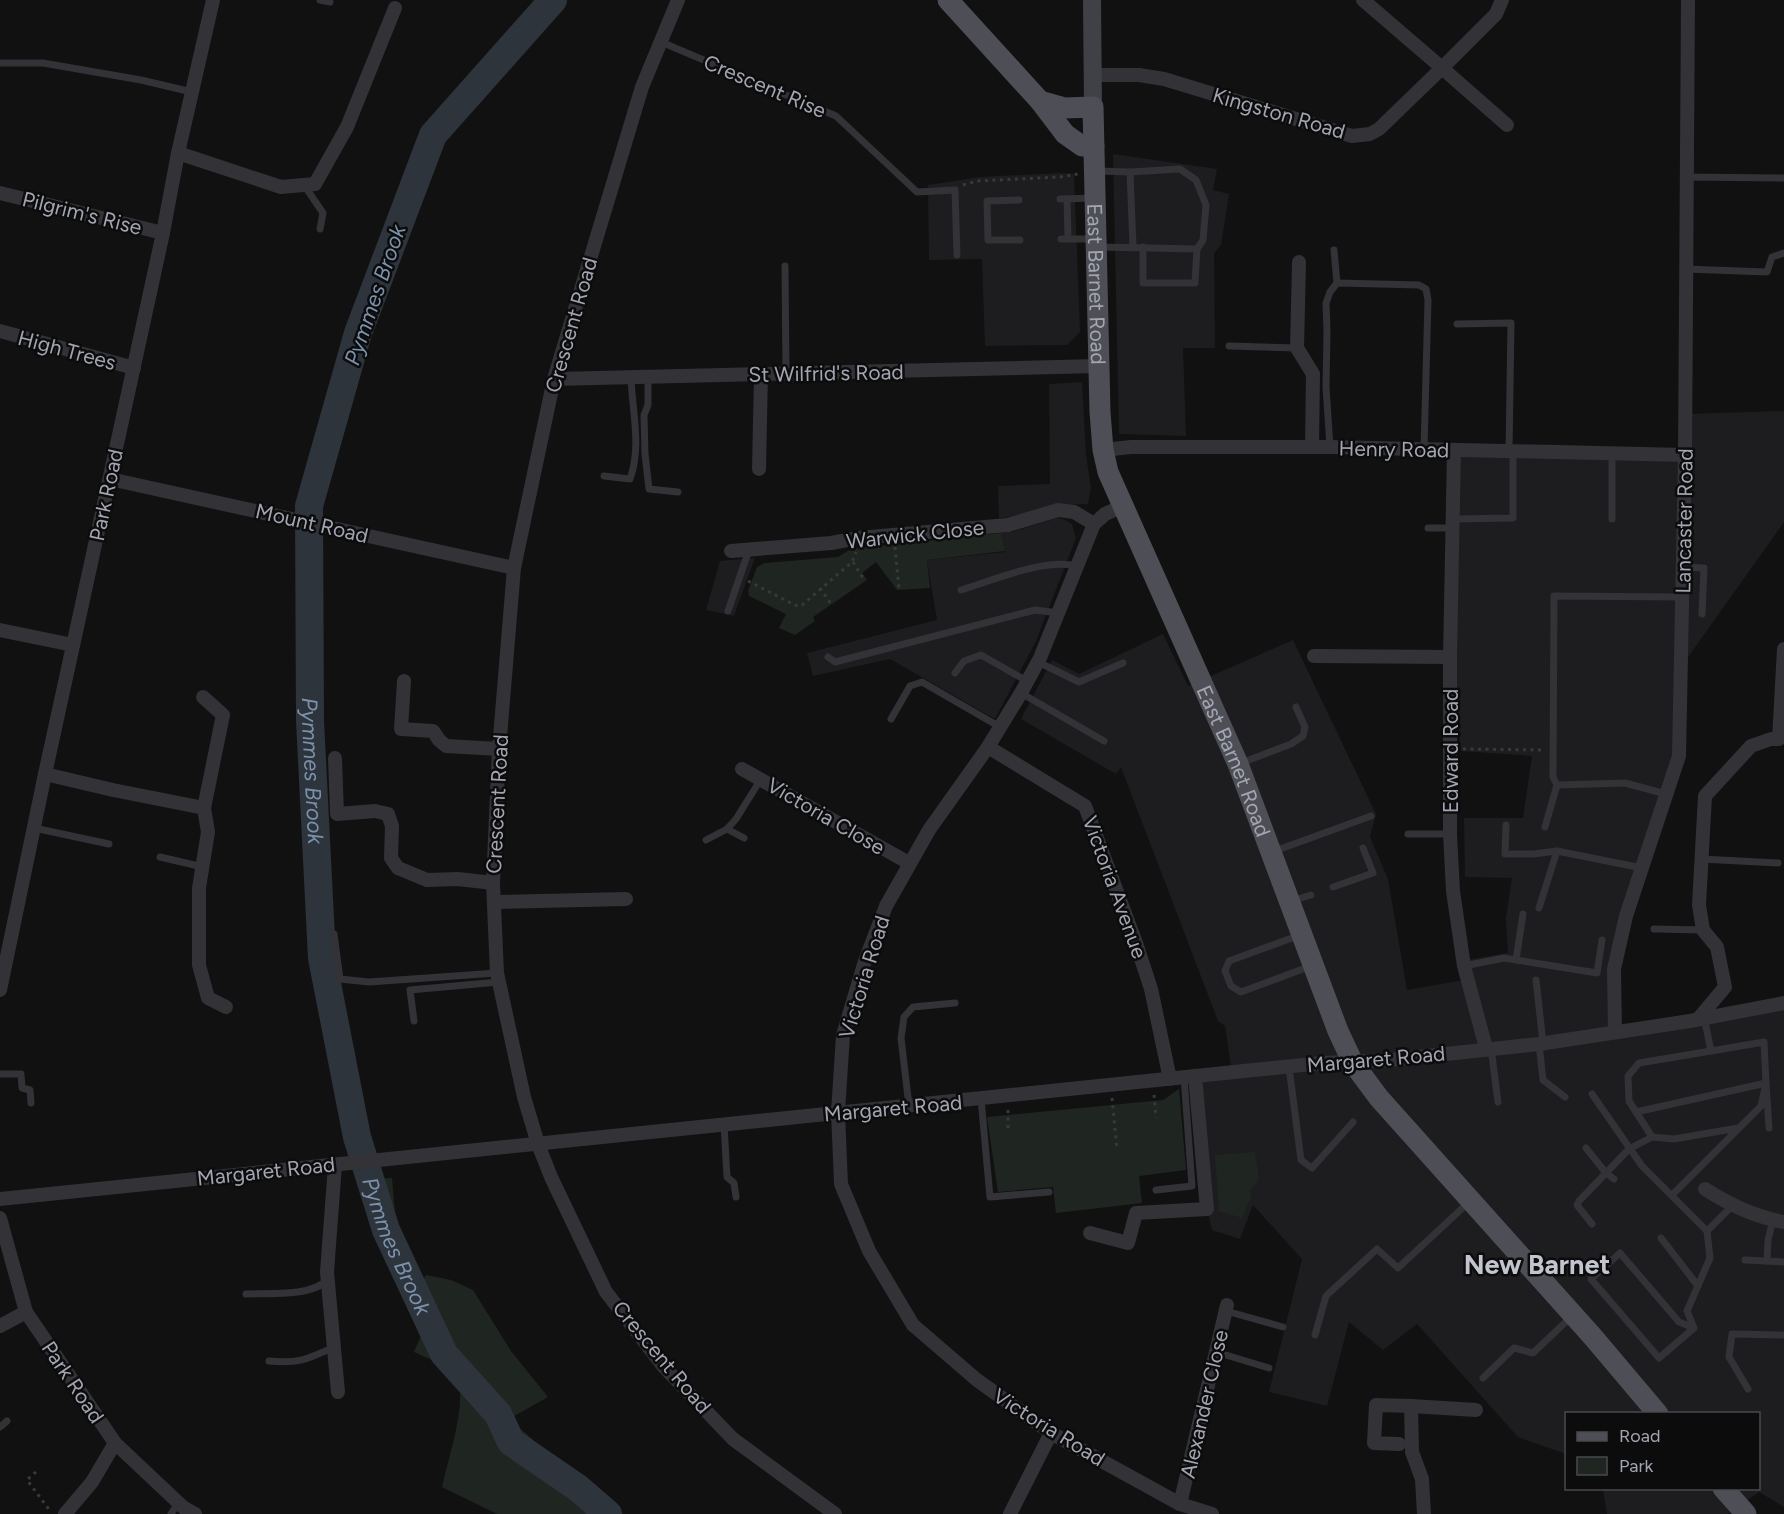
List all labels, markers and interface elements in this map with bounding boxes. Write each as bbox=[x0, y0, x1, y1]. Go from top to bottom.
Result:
street label: Crescent Rise bbox=[700, 49, 830, 123]
street label: Kingston Road bbox=[1210, 82, 1348, 144]
street label: Pilgrim's Rise bbox=[20, 186, 144, 240]
street label: East Barnet Road bbox=[1083, 203, 1111, 365]
water label: Pymmes Brook bbox=[338, 220, 412, 369]
street label: Crescent Road bbox=[540, 254, 602, 396]
street label: High Trees bbox=[15, 325, 119, 375]
street label: St Wilfrid's Road bbox=[748, 359, 904, 387]
street label: Henry Road bbox=[1338, 436, 1450, 462]
street label: Park Road bbox=[84, 447, 128, 543]
street label: Lancaster Road bbox=[1670, 448, 1698, 594]
street label: Mount Road bbox=[253, 498, 371, 548]
street label: Warwick Close bbox=[845, 514, 985, 554]
street label: East Barnet Road bbox=[1192, 681, 1276, 840]
street label: Edward Road bbox=[1438, 689, 1463, 813]
water label: Pymmes Brook bbox=[296, 697, 330, 846]
street label: Crescent Road bbox=[481, 734, 513, 874]
street label: Victoria Close bbox=[763, 772, 889, 860]
street label: Victoria Avenue bbox=[1078, 812, 1152, 962]
street label: Victoria Road bbox=[833, 913, 895, 1041]
street label: Margaret Road bbox=[1306, 1041, 1446, 1077]
street label: Margaret Road bbox=[823, 1090, 963, 1126]
street label: Margaret Road bbox=[196, 1151, 336, 1191]
water label: Pymmes Brook bbox=[357, 1174, 438, 1320]
district label: New Barnet bbox=[1464, 1248, 1610, 1281]
street label: Crescent Road bbox=[608, 1296, 716, 1418]
street label: Alexander Close bbox=[1175, 1327, 1233, 1481]
street label: Park Road bbox=[36, 1336, 110, 1428]
street label: Victoria Road bbox=[988, 1383, 1110, 1471]
legend bbox=[1565, 1412, 1760, 1490]
text: Road bbox=[1619, 1425, 1660, 1447]
text: Park bbox=[1619, 1455, 1654, 1477]

